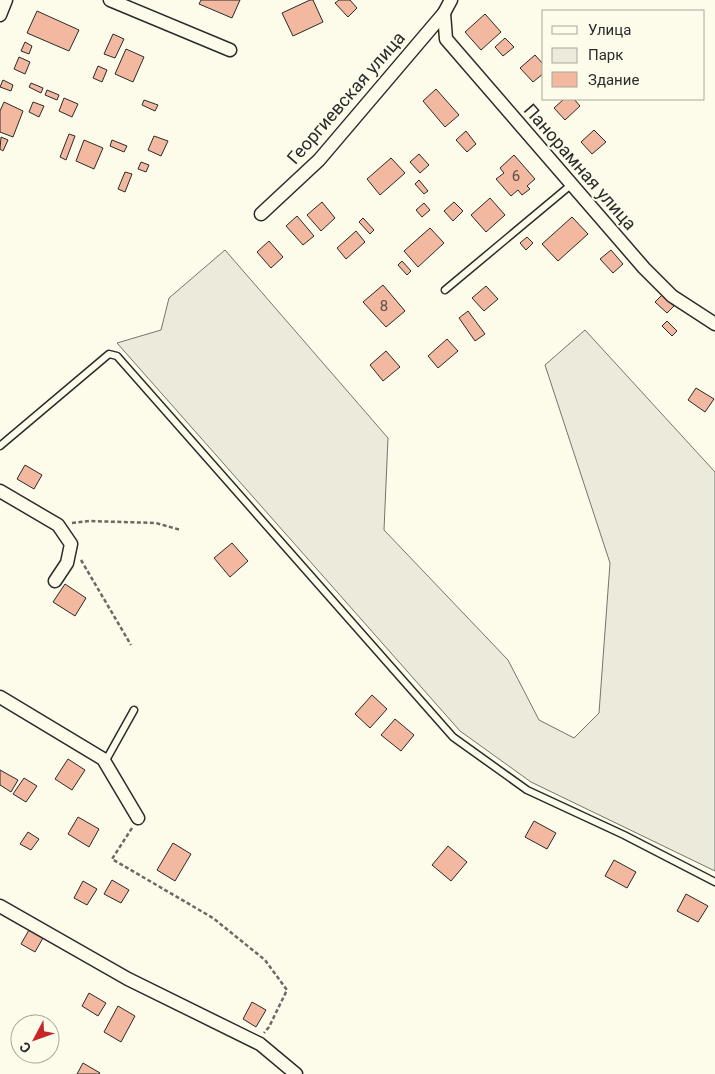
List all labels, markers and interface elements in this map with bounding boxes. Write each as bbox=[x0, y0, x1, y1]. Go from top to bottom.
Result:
legend bbox=[542, 10, 705, 100]
text: Улица bbox=[588, 21, 631, 39]
street label: Георгиевская улица bbox=[282, 27, 409, 168]
text: Парк bbox=[588, 46, 623, 64]
text: Здание bbox=[588, 71, 639, 89]
street label: Панорамная улица bbox=[520, 99, 641, 234]
house number: 6 bbox=[512, 167, 520, 185]
house number: 8 bbox=[380, 297, 388, 315]
north arrow bbox=[10, 1014, 60, 1064]
text: С bbox=[16, 1039, 34, 1056]

